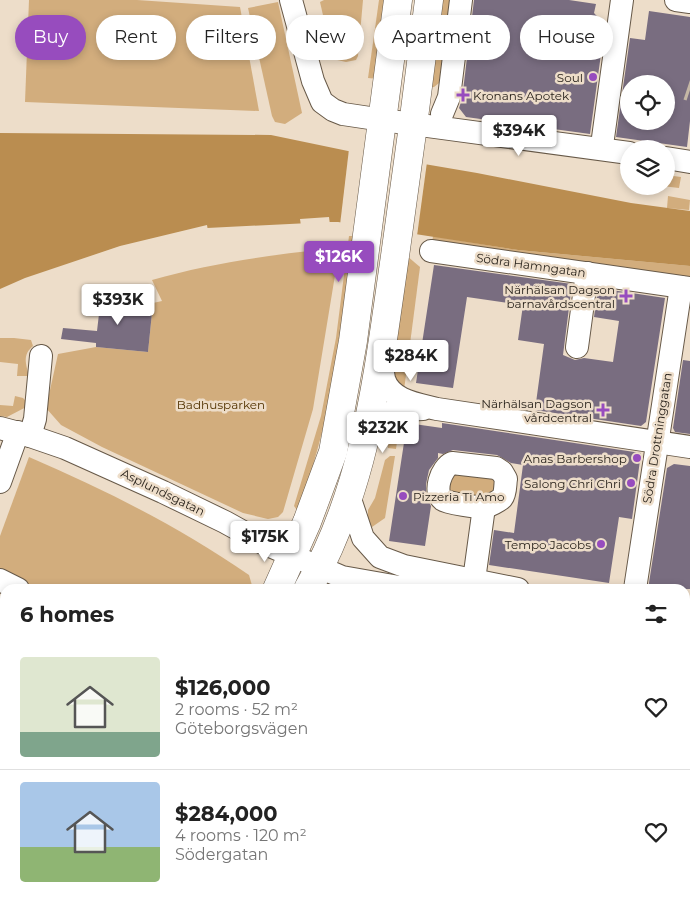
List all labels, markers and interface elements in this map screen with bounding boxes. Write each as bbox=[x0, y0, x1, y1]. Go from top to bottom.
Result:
chip: Buy bbox=[15, 15, 86, 60]
chip: Rent bbox=[96, 15, 176, 60]
chip: Filters bbox=[186, 15, 276, 60]
chip: New bbox=[286, 15, 364, 60]
chip: Apartment bbox=[374, 15, 510, 60]
chip: House bbox=[520, 15, 613, 60]
place label: Soul bbox=[557, 70, 583, 85]
marker: Soul bbox=[587, 71, 599, 83]
map controls bbox=[620, 75, 675, 195]
button: locate bbox=[620, 75, 675, 130]
place label: Kronans Apotek bbox=[473, 88, 570, 103]
marker: Kronans Apotek bbox=[457, 89, 469, 101]
pin: $394K bbox=[484, 114, 554, 157]
text: $394K bbox=[493, 121, 545, 140]
button: layers bbox=[620, 140, 675, 195]
pin: $126K bbox=[304, 240, 374, 283]
text: $126K bbox=[315, 247, 363, 266]
street label: Södra Hamngatan bbox=[475, 250, 587, 280]
place label: Närhälsan Dagson barnavårdscentral bbox=[504, 282, 615, 311]
pin: $393K bbox=[83, 284, 153, 326]
marker: Närhälsan Dagson barnavårdscentral bbox=[619, 289, 633, 303]
text: $393K bbox=[93, 290, 143, 309]
pin: $284K bbox=[376, 340, 446, 382]
text: $284K bbox=[384, 346, 438, 365]
street label: Södra Drottninggatan bbox=[639, 372, 675, 504]
place label: Närhälsan Dagson vårdcentral bbox=[481, 396, 592, 425]
park label: Badhusparken bbox=[177, 397, 265, 412]
marker: Närhälsan Dagson vårdcentral bbox=[596, 403, 610, 417]
pin: $232K bbox=[348, 412, 418, 454]
text: $232K bbox=[358, 418, 408, 437]
place label: Anas Barbershop bbox=[524, 451, 627, 466]
marker: Anas Barbershop bbox=[631, 452, 643, 464]
street label: Asplundsgatan bbox=[119, 465, 207, 519]
place label: Salong Chri Chri bbox=[524, 476, 621, 491]
marker: Salong Chri Chri bbox=[625, 477, 637, 489]
place label: Pizzeria Ti Amo bbox=[413, 489, 505, 504]
marker: Pizzeria Ti Amo bbox=[397, 490, 409, 502]
pin: $175K bbox=[230, 520, 300, 563]
text: $175K bbox=[241, 527, 289, 546]
place label: Tempo Jacobs bbox=[505, 537, 591, 552]
marker: Tempo Jacobs bbox=[595, 538, 607, 550]
icon: filters bbox=[642, 600, 670, 628]
text: 6 homes bbox=[20, 602, 114, 627]
text: $126,000 bbox=[175, 675, 270, 700]
icon: home bbox=[60, 677, 120, 737]
icon: heart bbox=[642, 693, 670, 721]
text: 2 rooms · 52 m² bbox=[175, 700, 298, 719]
text: Göteborgsvägen bbox=[175, 719, 308, 738]
text: $284,000 bbox=[175, 801, 278, 826]
icon: home bbox=[60, 802, 120, 862]
icon: heart bbox=[642, 818, 670, 846]
text: 4 rooms · 120 m² bbox=[175, 826, 307, 845]
text: Södergatan bbox=[175, 845, 268, 864]

